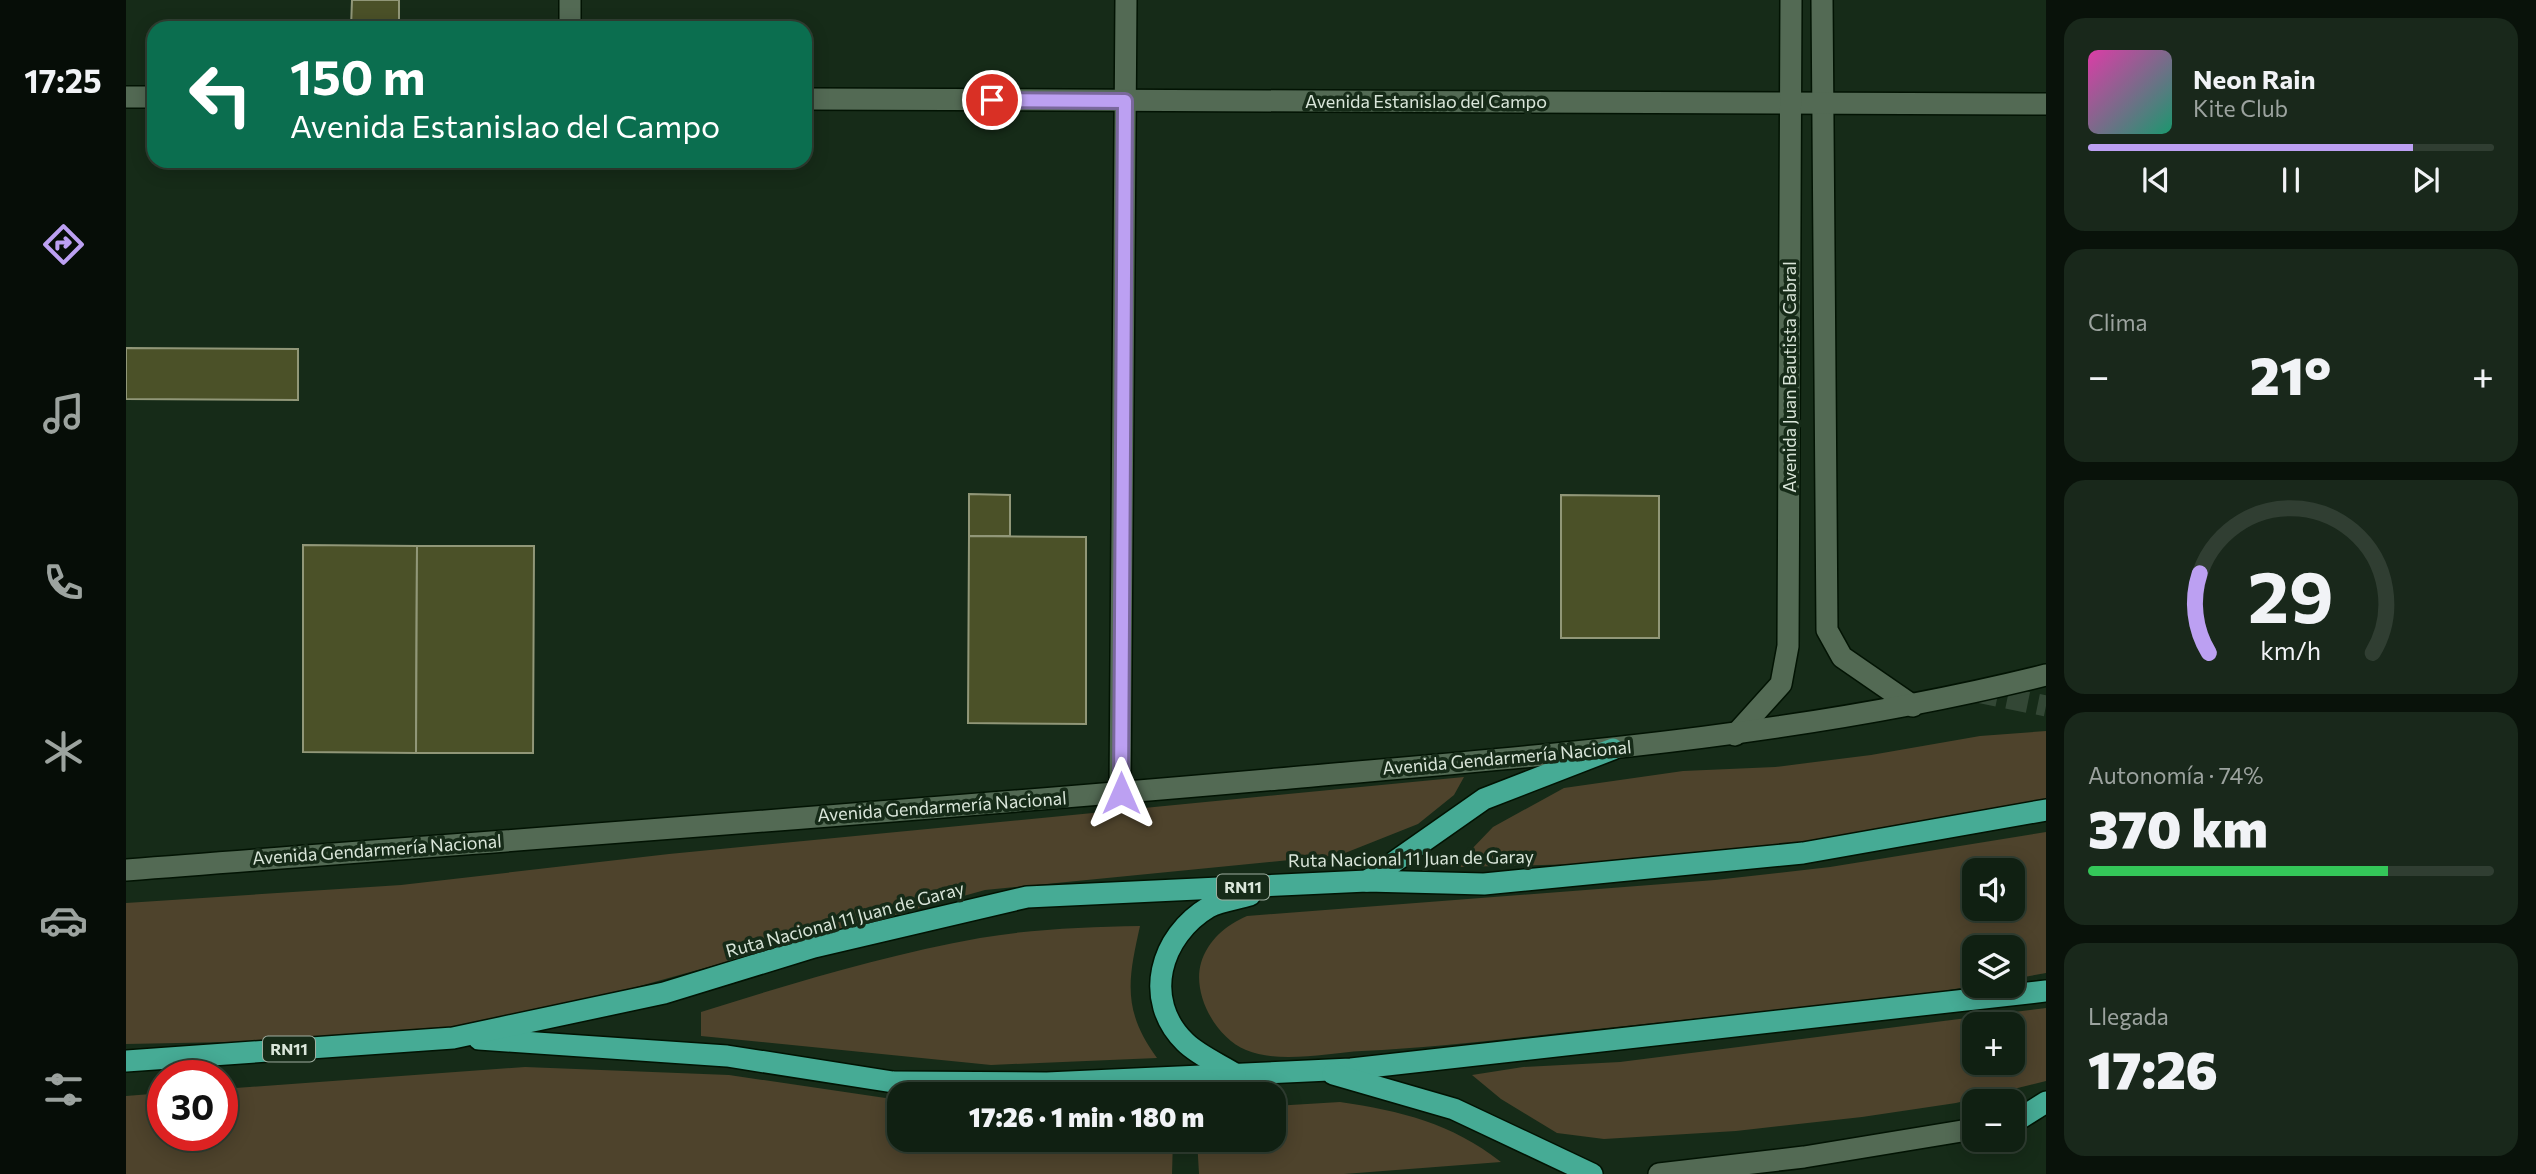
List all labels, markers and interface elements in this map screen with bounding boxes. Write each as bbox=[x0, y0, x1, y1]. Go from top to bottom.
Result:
text: 150 m bbox=[290, 45, 425, 105]
icon: left bbox=[175, 49, 266, 140]
text: 17:25 bbox=[24, 60, 102, 100]
text: Neon Rain bbox=[2193, 63, 2316, 94]
pin bbox=[962, 70, 1022, 130]
icon: arrive bbox=[973, 81, 1011, 119]
street label: Avenida Estanislao del Campo bbox=[1305, 90, 1547, 112]
text: Kite Club bbox=[2193, 94, 2288, 122]
text: Avenida Estanislao del Campo bbox=[290, 105, 720, 145]
icon: previous bbox=[2137, 161, 2175, 199]
icon: pause bbox=[2272, 161, 2310, 199]
icon: next bbox=[2407, 161, 2445, 199]
icon: directions bbox=[39, 220, 88, 269]
street label: Avenida Juan Bautista Cabral bbox=[1778, 261, 1800, 493]
text: Clima bbox=[2088, 308, 2148, 336]
text: 21° bbox=[2250, 342, 2331, 406]
text: − bbox=[2088, 351, 2110, 398]
text: + bbox=[2472, 351, 2494, 398]
icon: music bbox=[39, 389, 88, 438]
text: 29 bbox=[2248, 549, 2334, 638]
icon: phone bbox=[39, 558, 88, 607]
text: km/h bbox=[2261, 635, 2321, 665]
icon: climate bbox=[39, 727, 88, 776]
street label: Avenida Gendarmería Nacional bbox=[1382, 735, 1632, 779]
position arrow bbox=[1084, 756, 1158, 830]
text: Autonomía · 74% bbox=[2088, 761, 2263, 789]
street label: Avenida Gendarmería Nacional bbox=[817, 786, 1067, 826]
text: 370 km bbox=[2088, 795, 2268, 859]
street label: Avenida Gendarmería Nacional bbox=[252, 829, 502, 869]
street label: Ruta Nacional 11 Juan de Garay bbox=[1288, 845, 1534, 871]
map controls bbox=[1962, 858, 2025, 1152]
button: sound bbox=[1962, 858, 2025, 921]
road number: RN11 bbox=[1217, 874, 1269, 900]
street label: Ruta Nacional 11 Juan de Garay bbox=[723, 877, 966, 962]
icon: car bbox=[39, 896, 88, 945]
button: layers bbox=[1962, 935, 2025, 998]
text: Llegada bbox=[2088, 1002, 2169, 1030]
button: + bbox=[1962, 1012, 2025, 1075]
road number: RN11 bbox=[263, 1036, 315, 1062]
text: 17:26 bbox=[2088, 1036, 2218, 1100]
speed limit sign: 30 bbox=[147, 1060, 238, 1151]
icon: filters bbox=[39, 1065, 88, 1114]
button: − bbox=[1962, 1089, 2025, 1152]
text: 17:26 · 1 min · 180 m bbox=[969, 1101, 1204, 1132]

